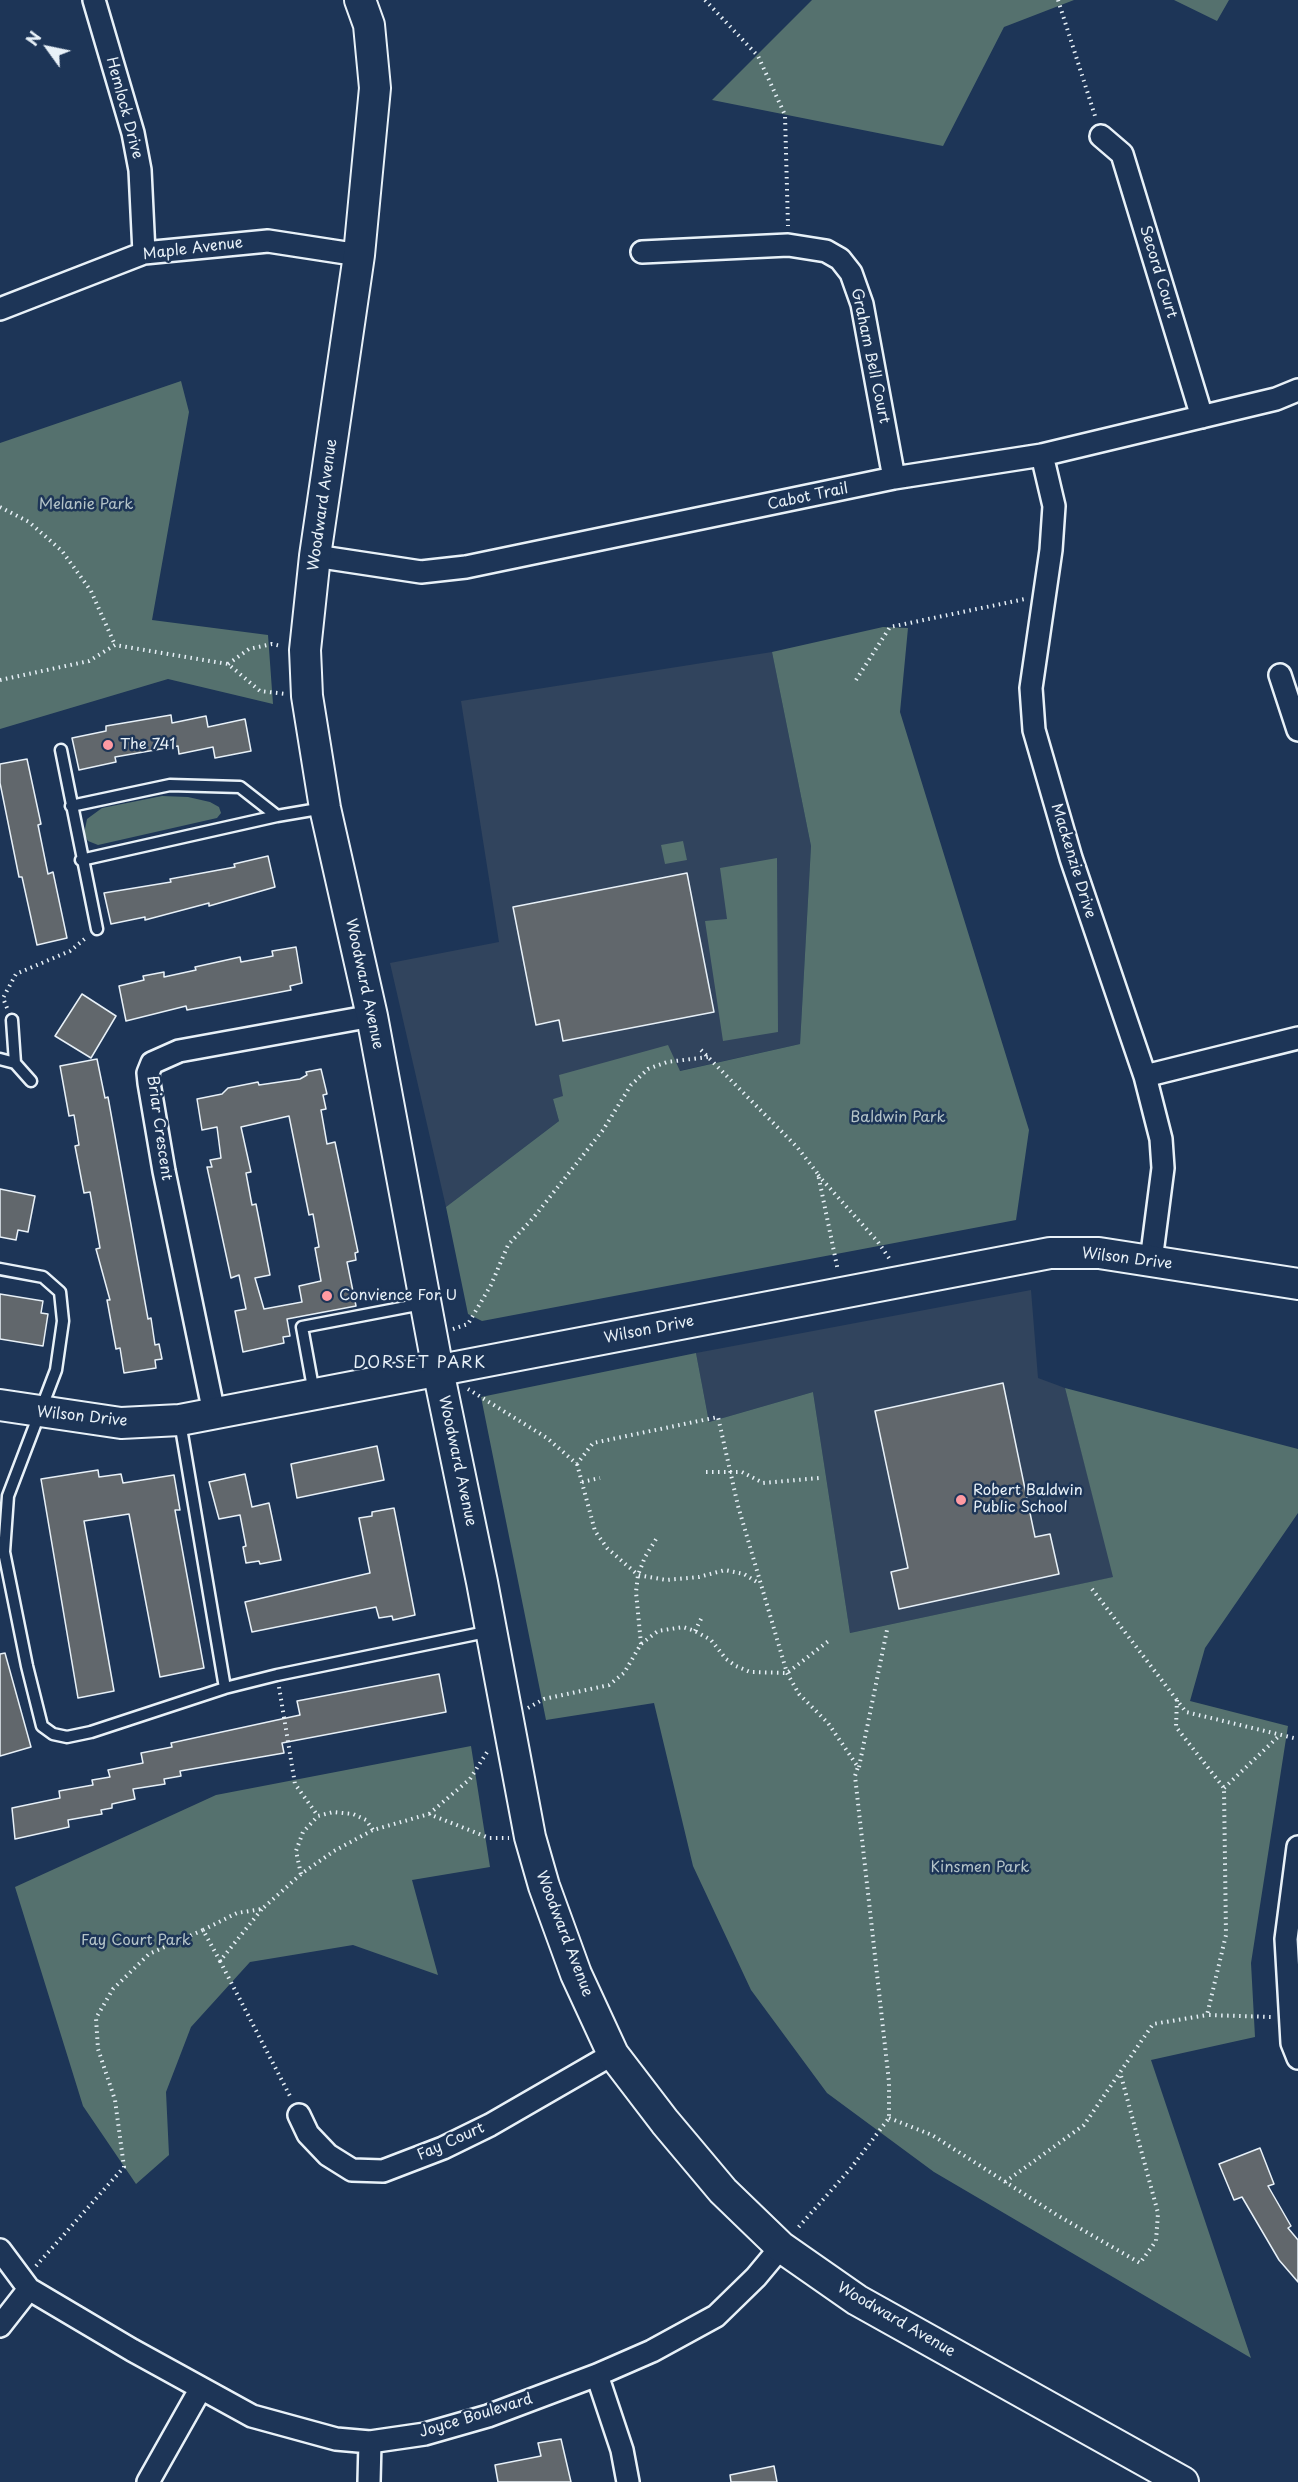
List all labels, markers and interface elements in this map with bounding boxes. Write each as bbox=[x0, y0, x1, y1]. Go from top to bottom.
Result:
north arrow bbox=[18, 18, 78, 78]
text: N bbox=[19, 26, 46, 50]
street label: Hemlock Drive bbox=[102, 55, 146, 161]
street label: Secord Court bbox=[1135, 223, 1181, 321]
street label: Maple Avenue bbox=[142, 234, 244, 264]
street label: Graham Bell Court bbox=[847, 287, 893, 425]
street label: Woodward Avenue bbox=[305, 438, 341, 572]
street label: Cabot Trail bbox=[766, 480, 850, 514]
park label: Melanie Park bbox=[39, 496, 133, 514]
place label: The 741 bbox=[120, 736, 175, 754]
marker: The 741 bbox=[101, 738, 115, 752]
street label: Mackenzie Drive bbox=[1047, 801, 1099, 921]
street label: Woodward Avenue bbox=[341, 917, 387, 1051]
street label: Briar Crescent bbox=[143, 1074, 175, 1182]
park label: Baldwin Park bbox=[850, 1109, 946, 1127]
street label: Wilson Drive bbox=[1081, 1245, 1173, 1273]
place label: Convience For U bbox=[339, 1287, 457, 1305]
marker: Convience For U bbox=[320, 1289, 334, 1303]
street label: Wilson Drive bbox=[603, 1312, 695, 1348]
district label: DORSET PARK bbox=[354, 1354, 486, 1374]
street label: Woodward Avenue bbox=[434, 1394, 480, 1528]
street label: Wilson Drive bbox=[36, 1403, 128, 1431]
place label: Robert Baldwin Public School bbox=[973, 1482, 1083, 1517]
marker: Robert Baldwin Public School bbox=[954, 1493, 968, 1507]
park label: Kinsmen Park bbox=[931, 1859, 1029, 1877]
street label: Woodward Avenue bbox=[532, 1869, 596, 1999]
park label: Fay Court Park bbox=[81, 1932, 191, 1950]
street label: Fay Court bbox=[415, 2119, 487, 2165]
street label: Woodward Avenue bbox=[834, 2279, 958, 2361]
street label: Joyce Boulevard bbox=[417, 2390, 535, 2442]

